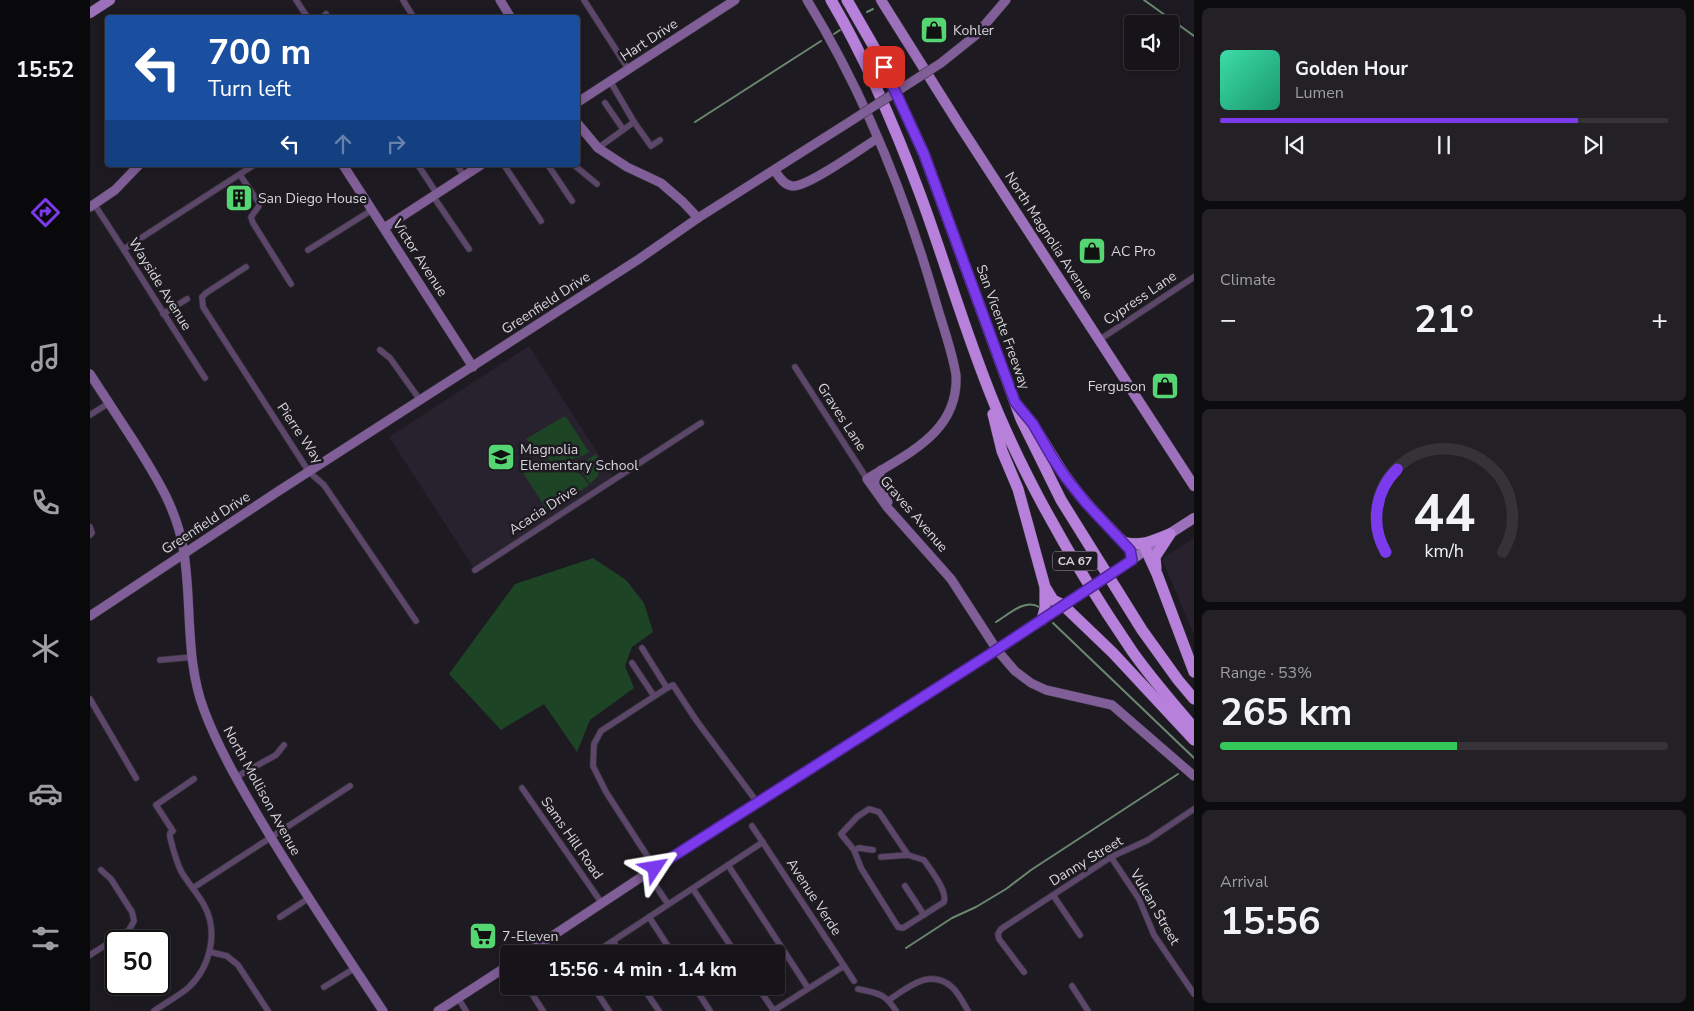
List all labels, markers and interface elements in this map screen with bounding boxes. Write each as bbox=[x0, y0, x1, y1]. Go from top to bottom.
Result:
street label: Hart Drive bbox=[616, 14, 682, 66]
shop icon: Kohler bbox=[919, 15, 949, 45]
map controls bbox=[1124, 15, 1179, 70]
button: sound bbox=[1124, 15, 1179, 70]
place label: Kohler bbox=[953, 21, 994, 40]
text: 700 m bbox=[208, 29, 311, 76]
icon: left bbox=[125, 35, 190, 100]
pin bbox=[863, 46, 905, 88]
icon: arrive bbox=[870, 53, 898, 81]
text: 15:52 bbox=[16, 55, 74, 85]
text: Golden Hour bbox=[1295, 56, 1408, 82]
text: Turn left bbox=[208, 74, 291, 104]
text: Lumen bbox=[1295, 82, 1344, 104]
icon: left bbox=[276, 130, 304, 158]
icon: ahead bbox=[329, 130, 357, 158]
icon: right bbox=[382, 130, 410, 158]
icon: previous bbox=[1281, 131, 1309, 159]
icon: pause bbox=[1430, 131, 1458, 159]
icon: next bbox=[1579, 131, 1607, 159]
street label: North Magnolia Avenue bbox=[1000, 168, 1098, 304]
building icon: San Diego House bbox=[224, 183, 254, 213]
place label: San Diego House bbox=[258, 189, 367, 208]
icon: directions bbox=[28, 195, 63, 230]
street label: Victor Avenue bbox=[387, 215, 452, 300]
street label: Wayside Avenue bbox=[124, 234, 196, 334]
shop icon: AC Pro bbox=[1077, 236, 1107, 266]
place label: AC Pro bbox=[1111, 242, 1156, 261]
street label: San Vicente Freeway bbox=[972, 262, 1035, 393]
street label: Greenfield Drive bbox=[498, 267, 594, 339]
street label: Cypress Lane bbox=[1100, 267, 1180, 329]
text: Climate bbox=[1220, 269, 1275, 291]
text: 21° bbox=[1414, 294, 1474, 345]
text: − bbox=[1220, 301, 1237, 339]
text: + bbox=[1651, 301, 1668, 339]
icon: music bbox=[28, 340, 63, 375]
shop icon: Ferguson bbox=[1150, 371, 1180, 401]
place label: Ferguson bbox=[1088, 377, 1146, 396]
street label: Graves Lane bbox=[813, 379, 871, 455]
street label: Pierre Way bbox=[273, 399, 328, 468]
place label: Magnolia Elementary School bbox=[520, 440, 639, 475]
school or university icon: Magnolia Elementary School bbox=[486, 442, 516, 472]
street label: Graves Avenue bbox=[876, 472, 952, 556]
text: 44 bbox=[1413, 478, 1475, 549]
street label: Acacia Drive bbox=[505, 481, 581, 539]
icon: phone bbox=[28, 485, 63, 520]
street label: Greenfield Drive bbox=[158, 487, 254, 559]
text: km/h bbox=[1424, 539, 1464, 563]
road number: CA 67 bbox=[1052, 552, 1098, 570]
icon: climate bbox=[28, 631, 63, 666]
text: Range · 53% bbox=[1220, 662, 1312, 684]
text: 265 km bbox=[1220, 687, 1352, 738]
street label: North Mollison Avenue bbox=[219, 723, 305, 859]
icon: car bbox=[28, 776, 63, 811]
street label: Sams Hill Road bbox=[536, 793, 608, 883]
street label: Danny Street bbox=[1046, 832, 1126, 890]
position arrow bbox=[628, 841, 680, 893]
street label: Avenue Verde bbox=[782, 855, 846, 939]
street label: Vulcan Street bbox=[1125, 865, 1184, 948]
text: Arrival bbox=[1220, 871, 1268, 893]
text: 15:56 bbox=[1220, 896, 1321, 947]
icon: filters bbox=[28, 921, 63, 956]
supermarket icon: 7-Eleven bbox=[468, 921, 498, 951]
place label: 7-Eleven bbox=[502, 927, 558, 946]
speed limit sign: 50 bbox=[105, 930, 170, 995]
text: 15:56 · 4 min · 1.4 km bbox=[548, 957, 737, 983]

